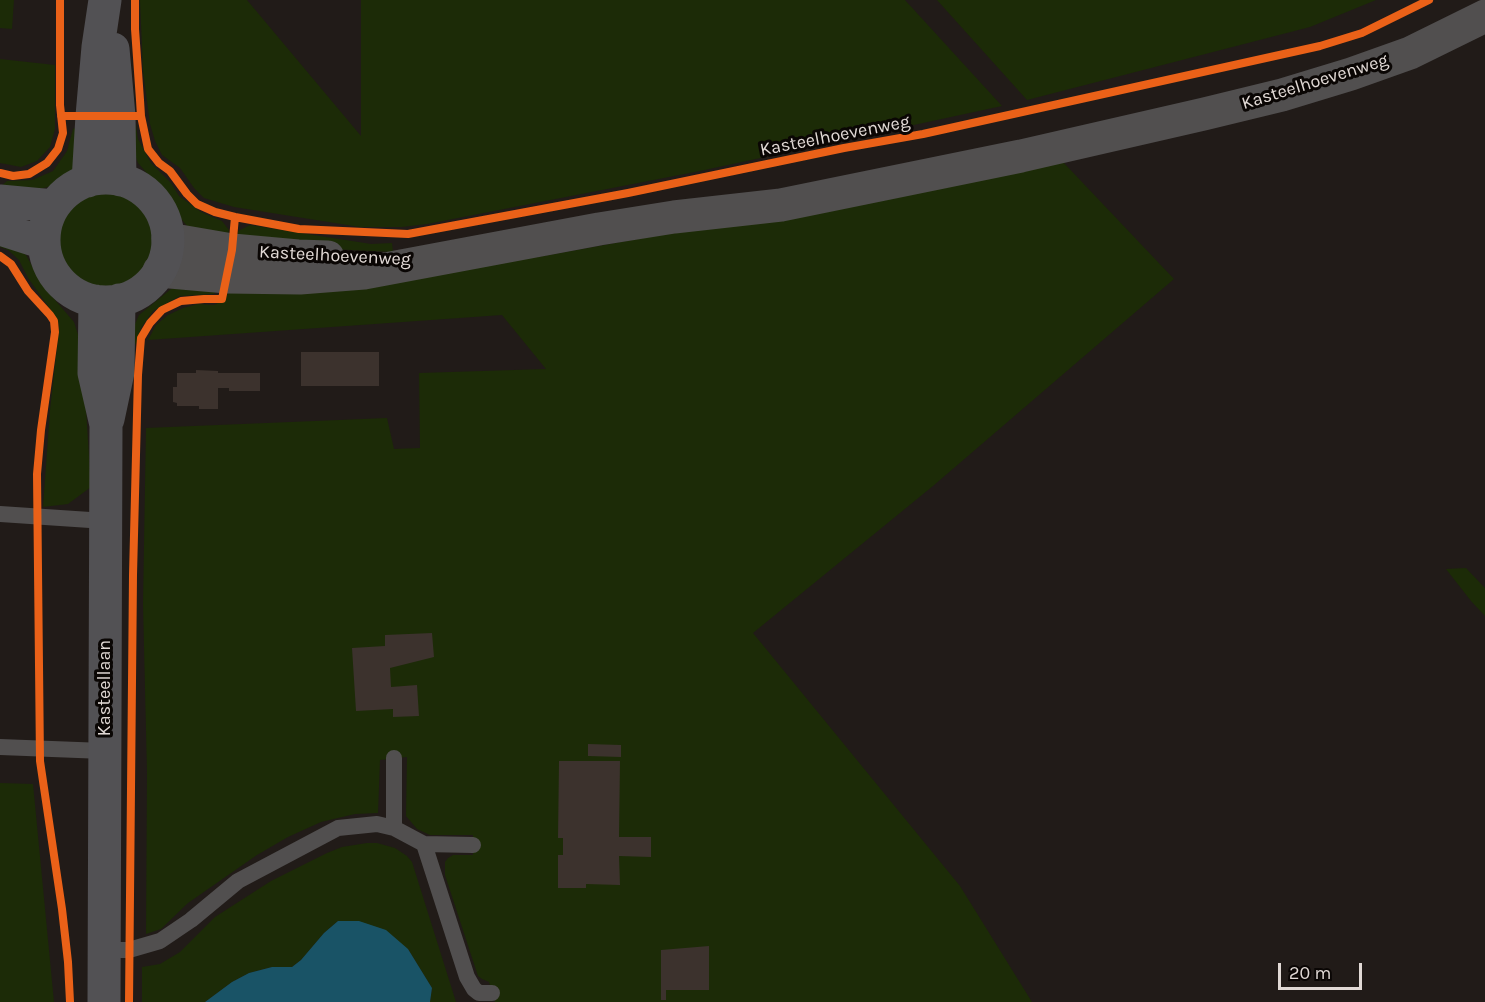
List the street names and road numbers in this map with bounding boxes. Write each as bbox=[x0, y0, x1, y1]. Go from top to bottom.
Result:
street label: Kasteelhoevenweg bbox=[1239, 49, 1391, 115]
street label: Kasteelhoevenweg bbox=[758, 111, 912, 161]
street label: Kasteelhoevenweg bbox=[258, 241, 412, 271]
street label: Kasteellaan bbox=[94, 640, 116, 736]

